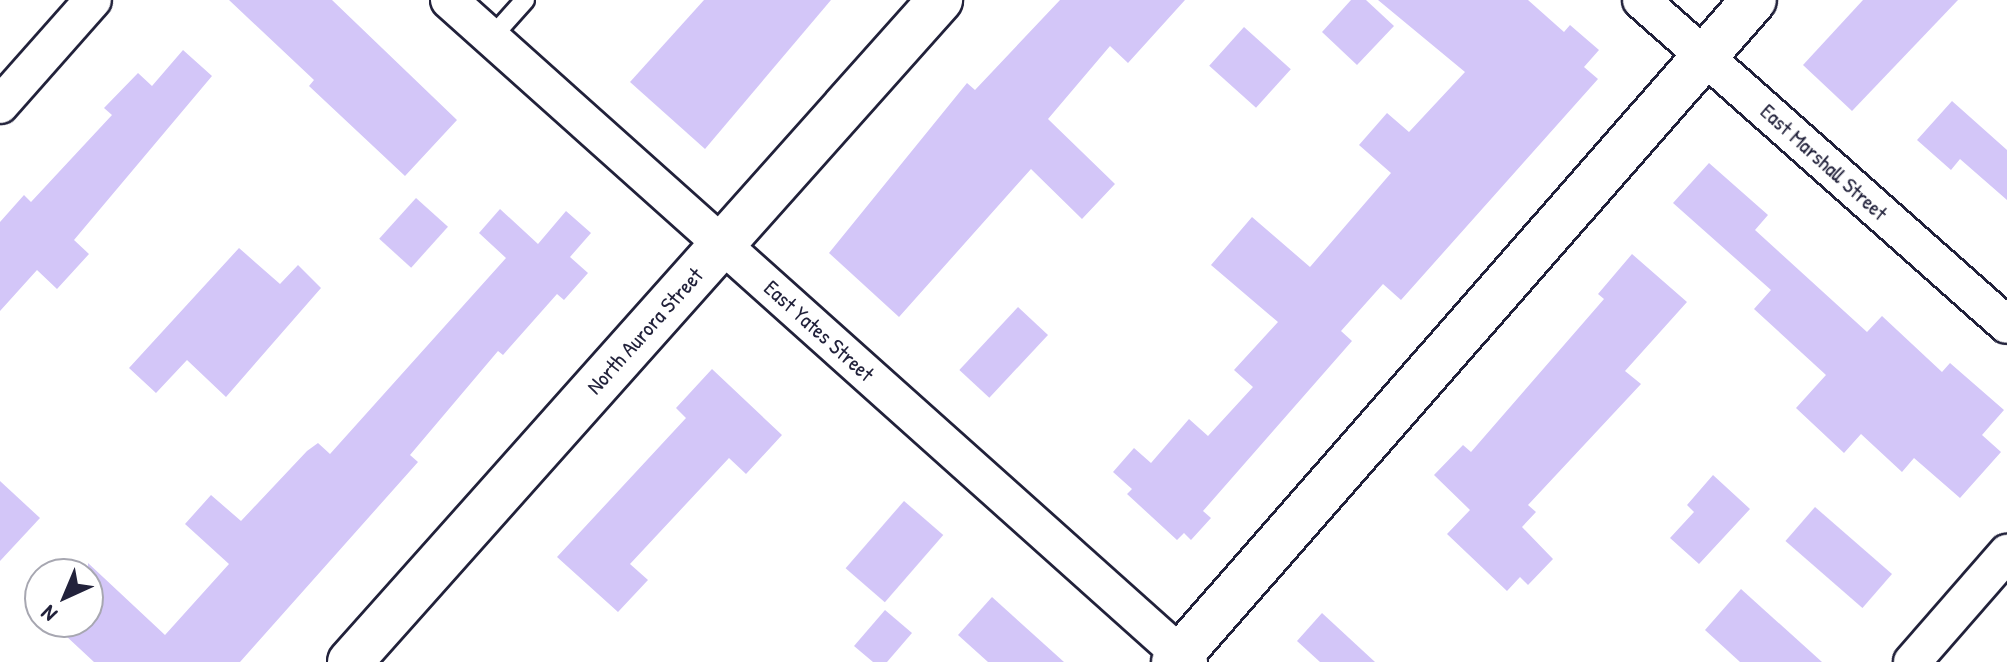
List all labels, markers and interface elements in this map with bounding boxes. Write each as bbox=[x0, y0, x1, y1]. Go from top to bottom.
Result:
street label: East Marshall Street bbox=[1755, 98, 1893, 226]
street label: North Aurora Street bbox=[581, 262, 709, 400]
street label: East Yates Street bbox=[759, 275, 879, 387]
north arrow bbox=[24, 558, 104, 638]
text: N bbox=[34, 599, 63, 629]

